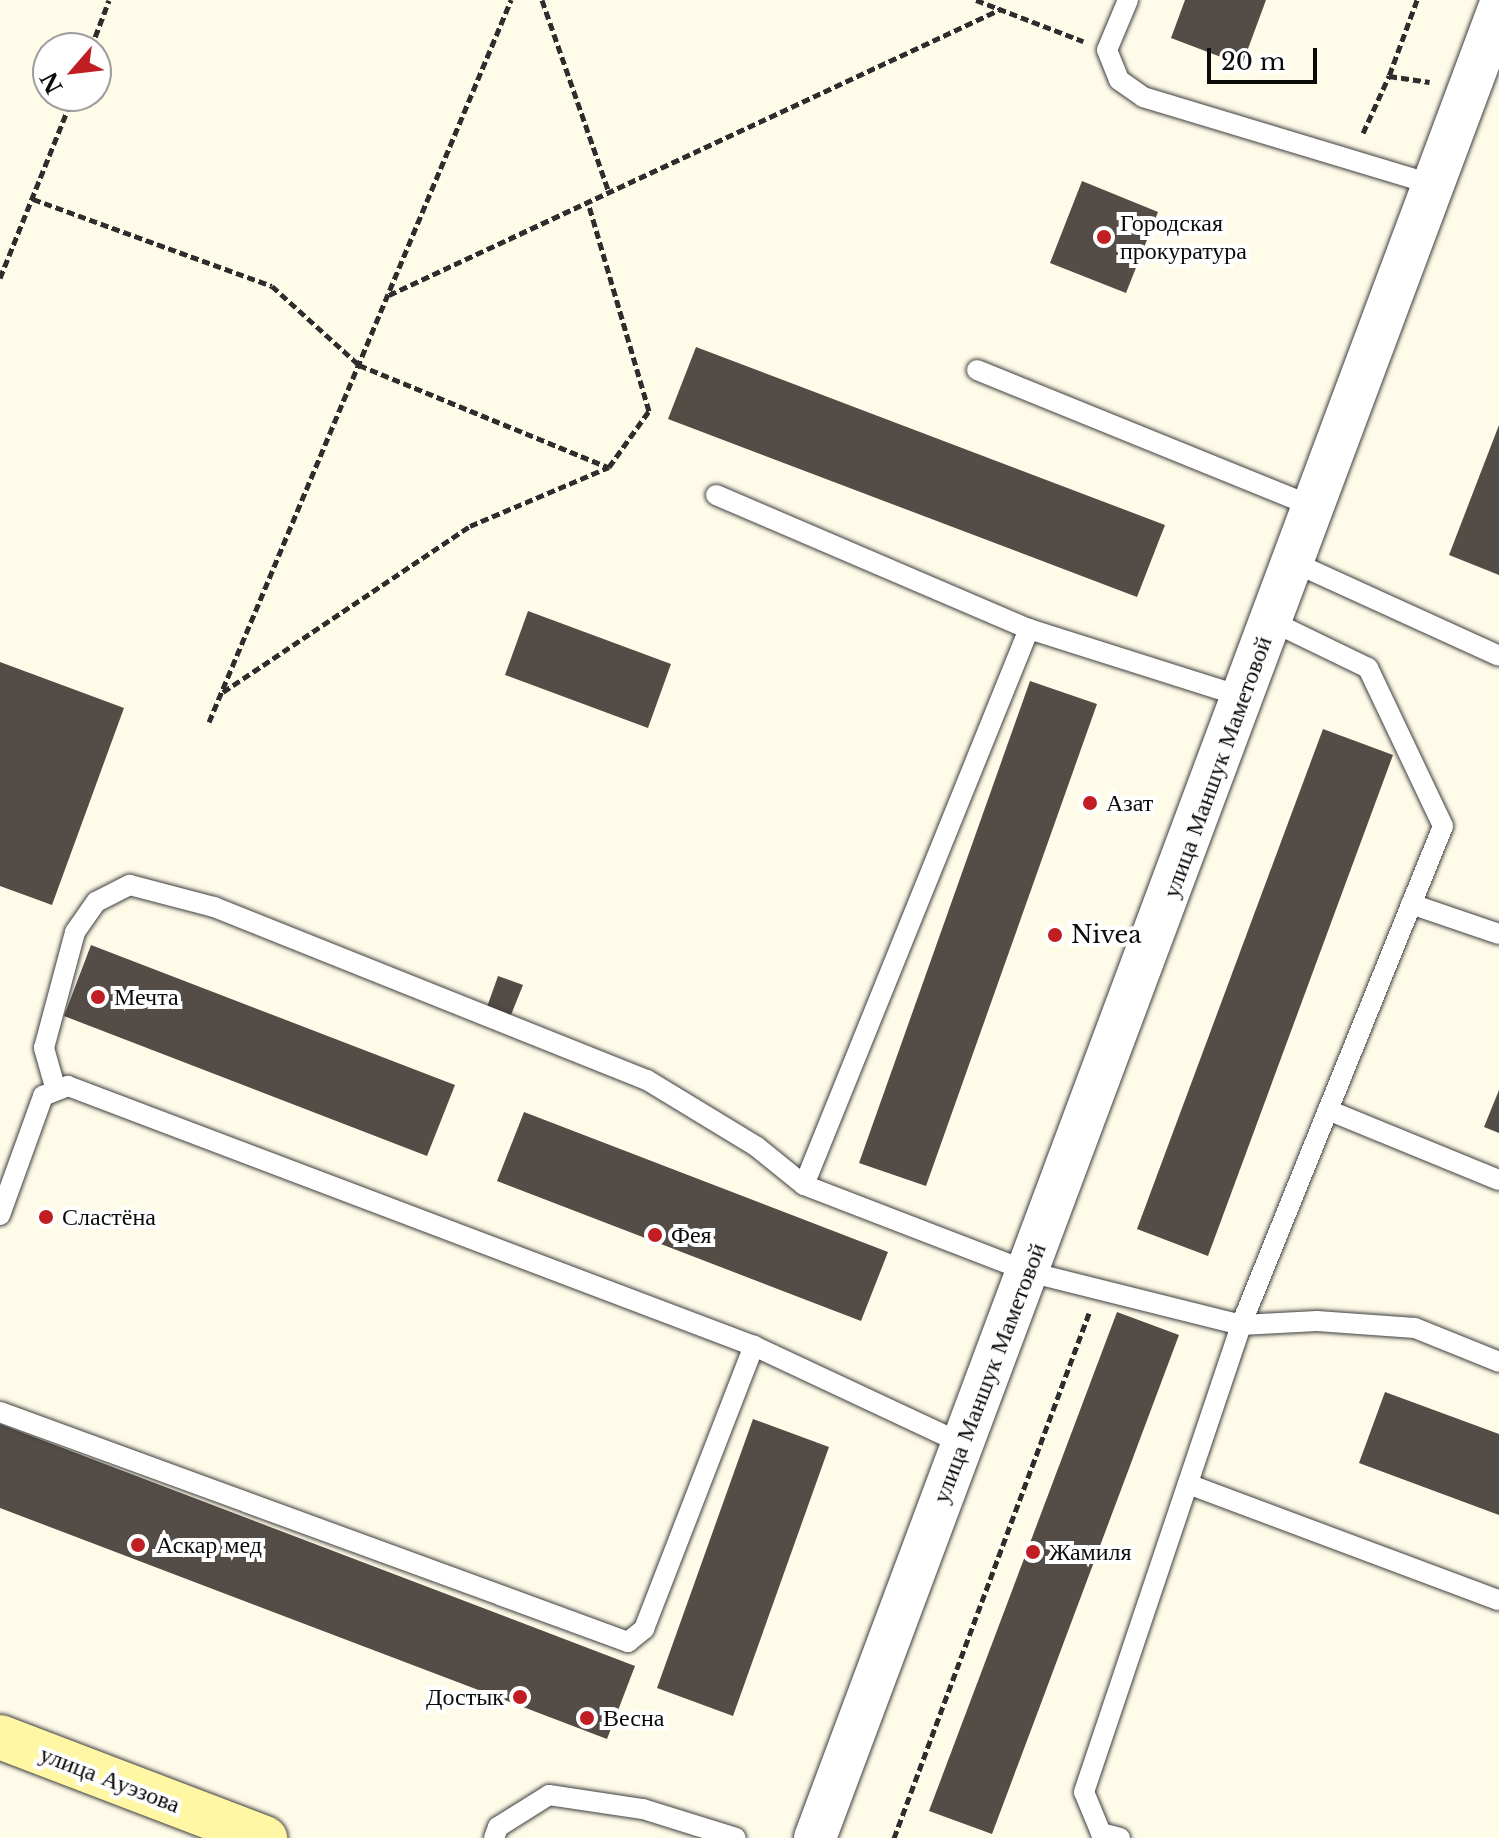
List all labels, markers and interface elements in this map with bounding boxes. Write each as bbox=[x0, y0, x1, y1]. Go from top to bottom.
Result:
north arrow bbox=[32, 32, 112, 112]
scale bar bbox=[1211, 32, 1321, 82]
text: 20 m bbox=[1221, 47, 1286, 76]
text: N bbox=[35, 67, 69, 98]
place label: Городская прокуратура bbox=[1120, 209, 1247, 265]
marker: Городская прокуратура bbox=[1095, 228, 1113, 246]
street label: улица Маншук Маметовой bbox=[1156, 632, 1278, 902]
place label: Азат bbox=[1106, 789, 1153, 817]
marker: Азат bbox=[1081, 794, 1099, 812]
place label: Nivea bbox=[1071, 921, 1142, 949]
marker: Nivea bbox=[1046, 926, 1064, 944]
place label: Мечта bbox=[114, 983, 179, 1011]
marker: Мечта bbox=[89, 988, 107, 1006]
place label: Сластёна bbox=[62, 1203, 156, 1231]
marker: Сластёна bbox=[37, 1208, 55, 1226]
place label: Фея bbox=[671, 1221, 712, 1249]
marker: Фея bbox=[646, 1226, 664, 1244]
street label: улица Маншук Маметовой bbox=[926, 1239, 1052, 1507]
place label: Аскар мед bbox=[156, 1531, 262, 1559]
marker: Аскар мед bbox=[127, 1534, 149, 1556]
place label: Жамиля bbox=[1049, 1538, 1132, 1566]
marker: Жамиля bbox=[1024, 1543, 1042, 1561]
place label: Достык bbox=[426, 1683, 504, 1711]
marker: Достык bbox=[511, 1688, 529, 1706]
place label: Весна bbox=[603, 1704, 664, 1732]
marker: Весна bbox=[578, 1709, 596, 1727]
street label: улица Ауэзова bbox=[36, 1739, 184, 1819]

